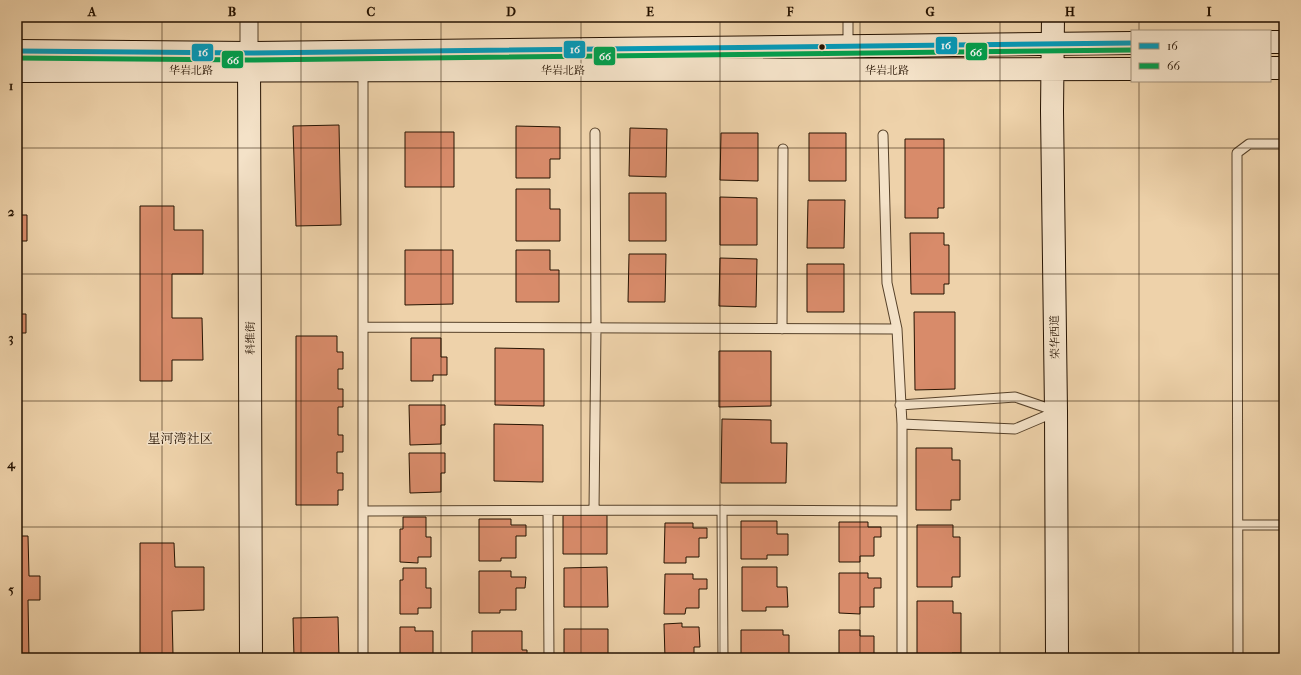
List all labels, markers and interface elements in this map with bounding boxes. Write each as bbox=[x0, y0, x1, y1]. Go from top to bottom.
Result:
text: A bbox=[87, 4, 97, 19]
text: B bbox=[228, 4, 237, 19]
text: C bbox=[367, 4, 376, 19]
text: D bbox=[506, 4, 516, 19]
text: E bbox=[646, 4, 654, 19]
text: F bbox=[786, 4, 794, 19]
text: G bbox=[925, 4, 935, 19]
text: H bbox=[1065, 4, 1076, 19]
text: I bbox=[1206, 4, 1212, 19]
legend bbox=[1131, 30, 1271, 82]
line badge: 16 bbox=[935, 36, 958, 55]
text: 16 bbox=[941, 39, 952, 52]
text: 16 bbox=[1167, 39, 1178, 53]
line badge: 16 bbox=[563, 40, 586, 59]
unlabelled marker bbox=[817, 42, 827, 52]
line badge: 66 bbox=[965, 42, 988, 61]
line badge: 16 bbox=[191, 43, 214, 62]
text: 16 bbox=[570, 43, 581, 56]
text: 16 bbox=[198, 46, 209, 59]
line badge: 66 bbox=[593, 46, 616, 66]
text: 66 bbox=[970, 46, 983, 59]
line badge: 66 bbox=[221, 50, 244, 69]
text: 66 bbox=[599, 50, 612, 63]
text: 66 bbox=[227, 54, 240, 67]
text: 66 bbox=[1167, 59, 1180, 73]
street label: 华岩北路 bbox=[169, 64, 213, 77]
street label: 华岩北路 bbox=[541, 64, 585, 77]
street label: 华岩北路 bbox=[865, 64, 909, 77]
text: 1 bbox=[9, 78, 14, 93]
text: 2 bbox=[8, 204, 15, 219]
street label: 荣华西道 bbox=[1048, 315, 1062, 359]
street label: 科维街 bbox=[244, 322, 257, 355]
text: 3 bbox=[8, 330, 14, 346]
district label: 星河湾社区 bbox=[147, 431, 213, 446]
text: 4 bbox=[6, 456, 16, 472]
text: 5 bbox=[8, 582, 14, 597]

